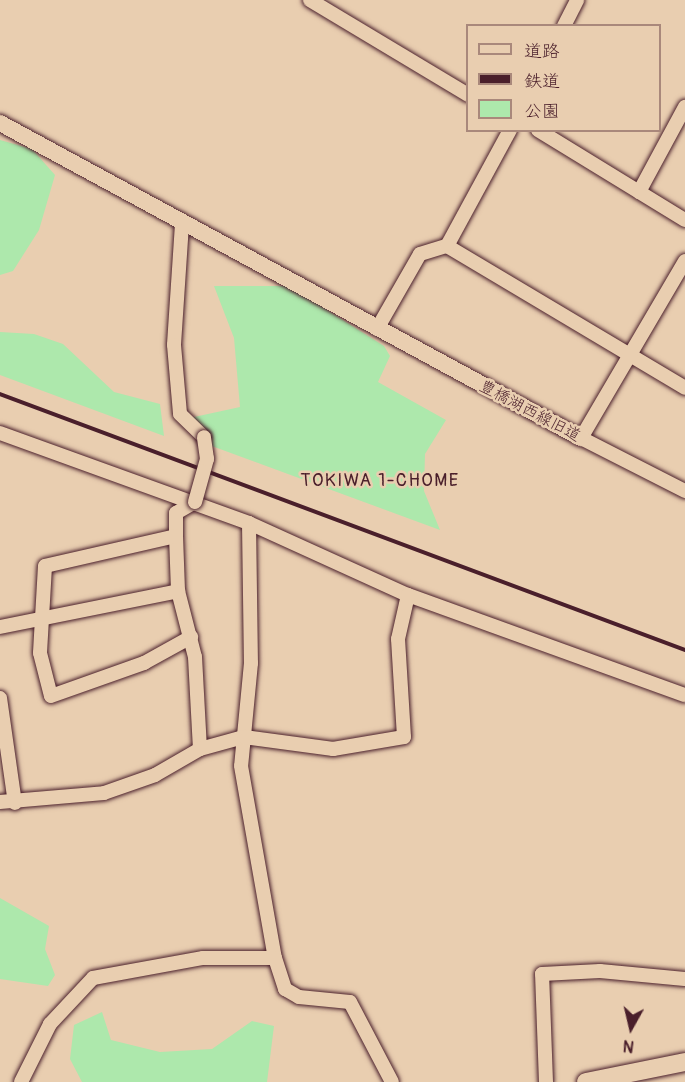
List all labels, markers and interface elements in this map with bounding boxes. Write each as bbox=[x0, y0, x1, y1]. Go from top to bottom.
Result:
legend bbox=[466, 24, 661, 132]
text: 道路 bbox=[524, 40, 560, 63]
text: 鉄道 bbox=[524, 70, 560, 93]
text: 公園 bbox=[524, 100, 560, 123]
street label: 豊橋湖西線旧道 bbox=[476, 376, 584, 446]
district label: TOKIWA 1-CHOME bbox=[300, 470, 460, 492]
north arrow bbox=[601, 998, 661, 1058]
text: N bbox=[622, 1035, 635, 1056]

